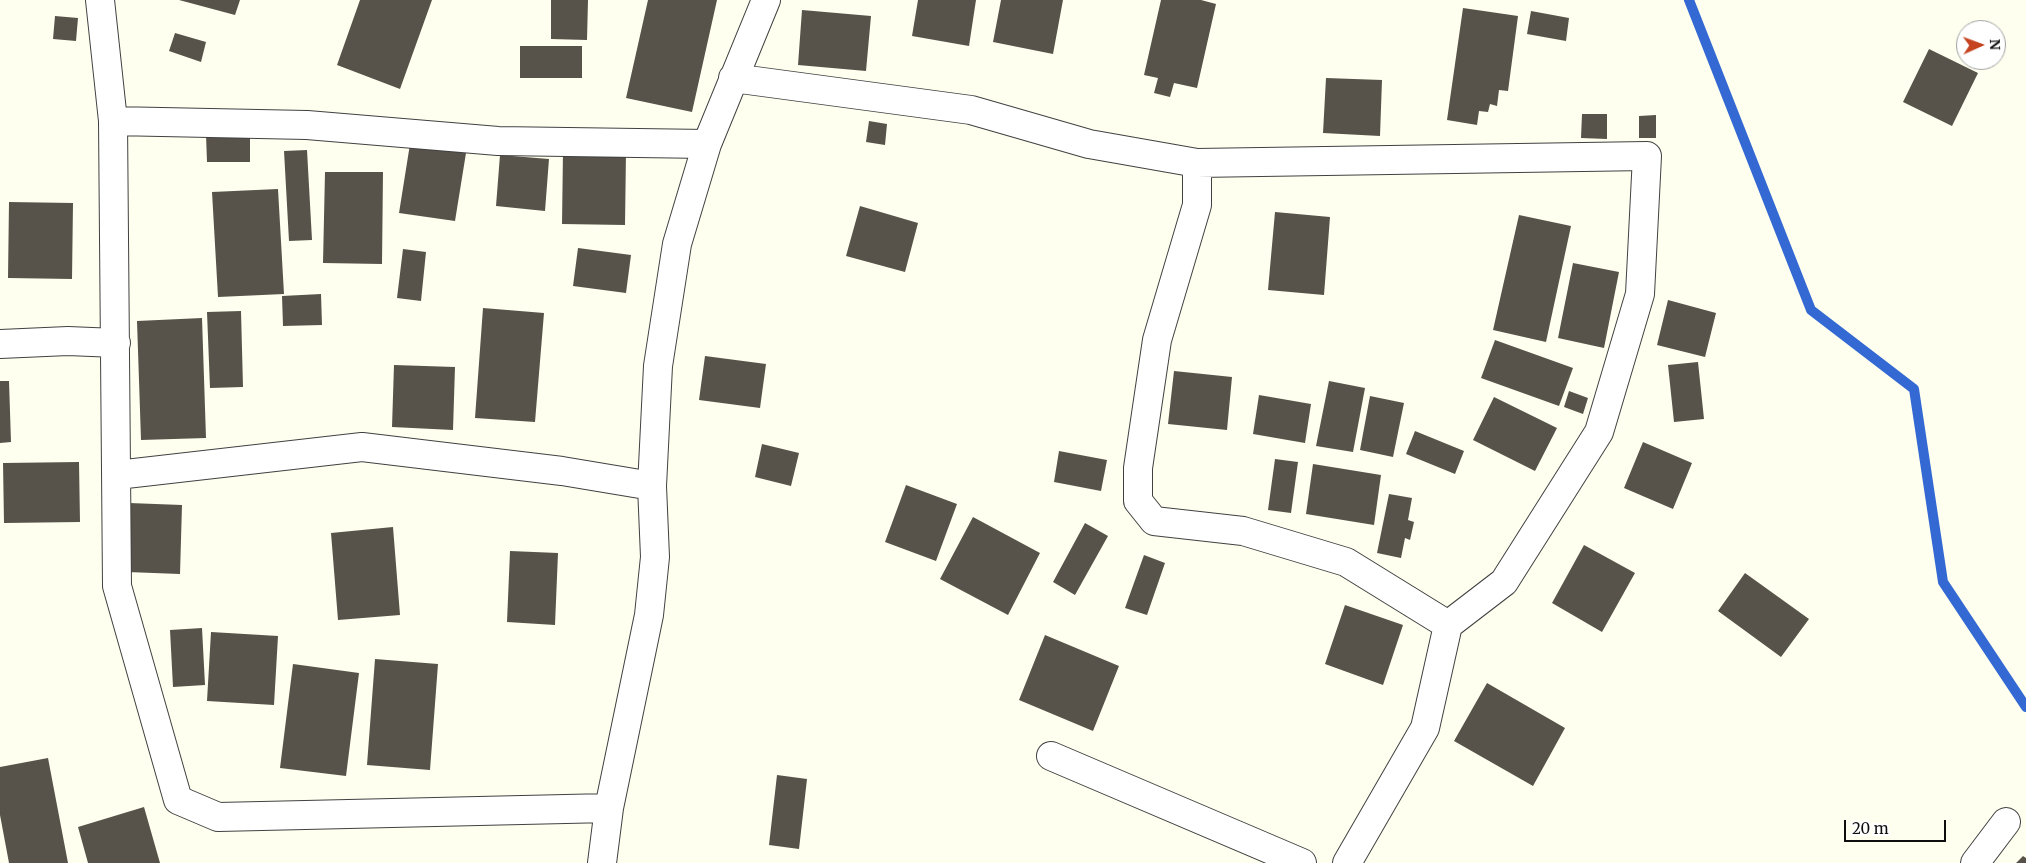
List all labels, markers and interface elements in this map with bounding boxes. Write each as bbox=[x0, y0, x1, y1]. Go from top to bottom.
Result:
north arrow bbox=[1956, 20, 2006, 70]
text: N bbox=[1986, 39, 2004, 50]
scale bar bbox=[1846, 810, 1948, 842]
text: 20 m bbox=[1852, 819, 1889, 838]

